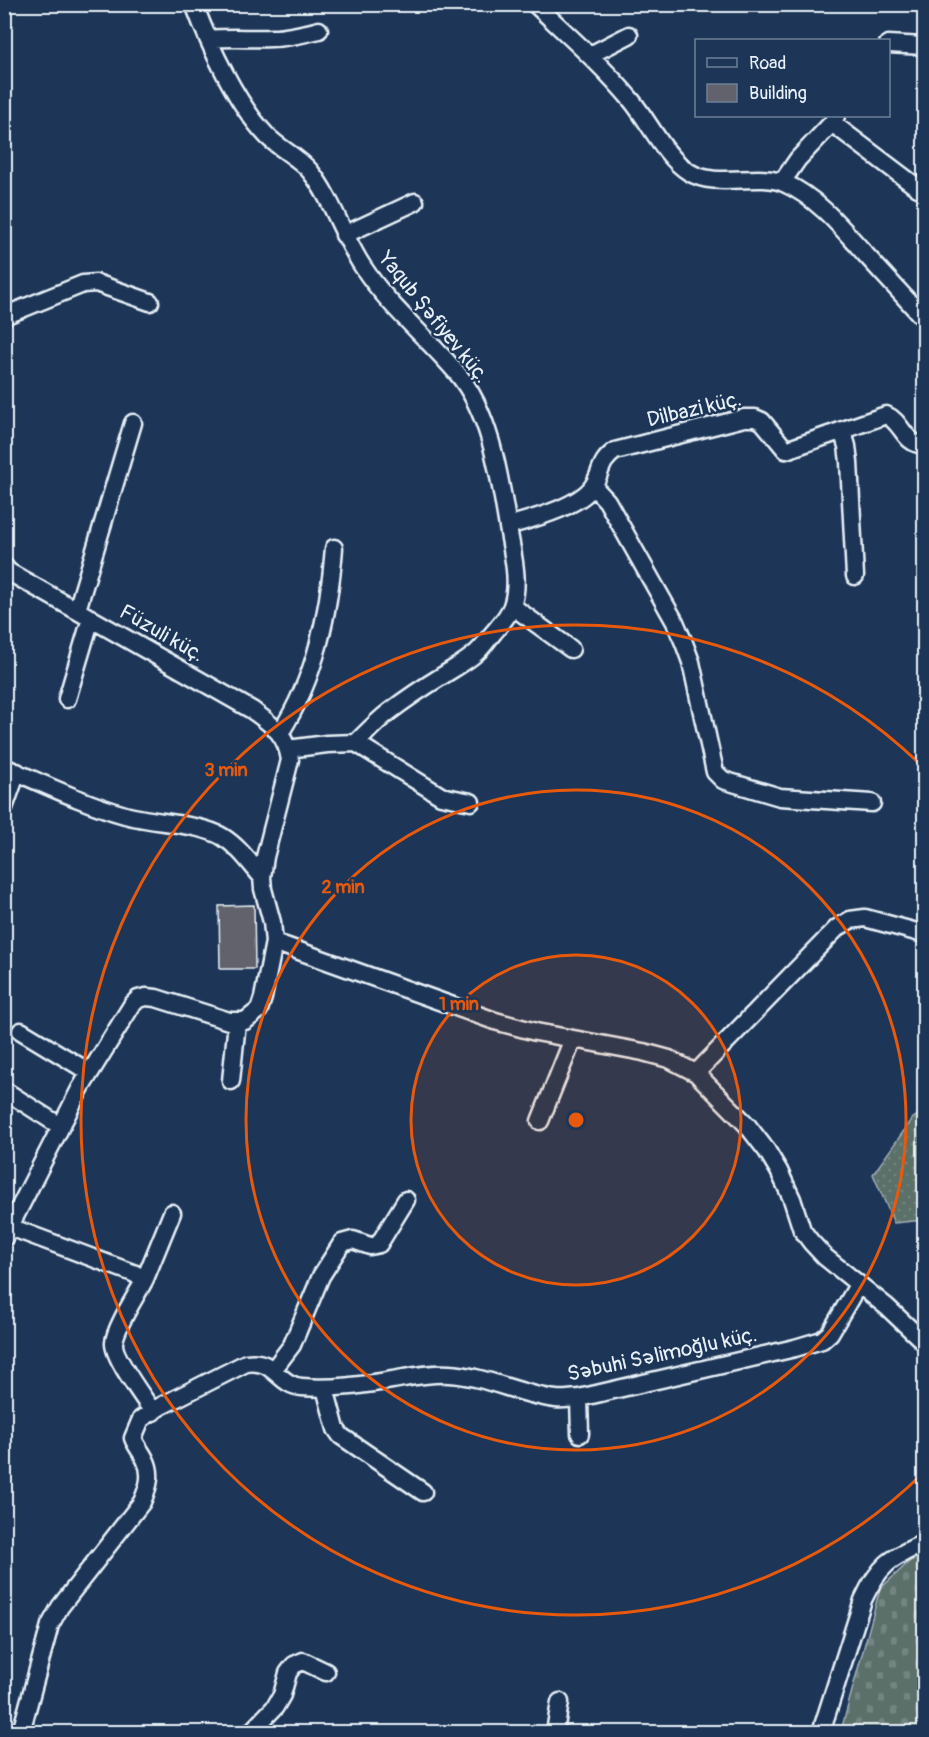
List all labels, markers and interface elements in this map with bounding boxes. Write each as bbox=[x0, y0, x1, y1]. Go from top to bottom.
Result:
legend bbox=[695, 39, 890, 117]
text: Road bbox=[749, 52, 786, 75]
text: Building bbox=[749, 82, 807, 105]
street label: Yaqub Şəfiyev küç. bbox=[372, 245, 495, 389]
street label: Dilbazi küç. bbox=[644, 385, 744, 433]
street label: Füzuli küç. bbox=[115, 598, 209, 668]
text: 3 min bbox=[204, 759, 248, 782]
text: 2 min bbox=[321, 876, 365, 899]
text: 1 min bbox=[439, 993, 479, 1016]
centre of rings bbox=[566, 1110, 586, 1130]
street label: Səbuhi Səlimoğlu küç. bbox=[565, 1321, 759, 1388]

